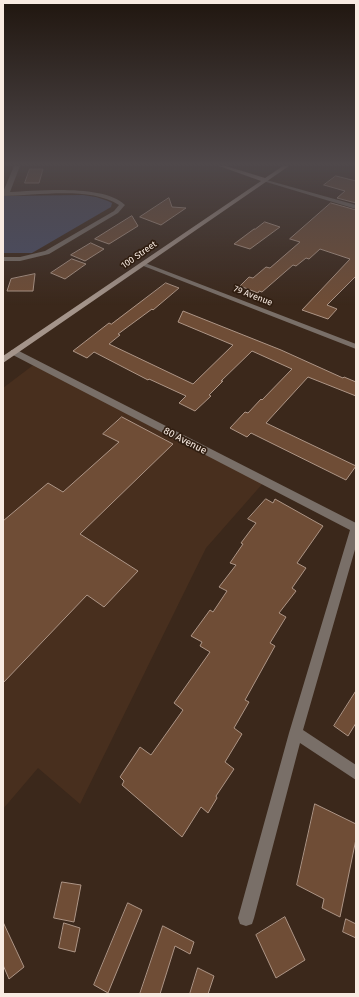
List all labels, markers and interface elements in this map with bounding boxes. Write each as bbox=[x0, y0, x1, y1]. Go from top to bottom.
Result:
street label: 100 Street bbox=[119, 239, 159, 271]
street label: 79 Avenue bbox=[232, 284, 274, 308]
street label: 80 Avenue bbox=[161, 425, 209, 457]

